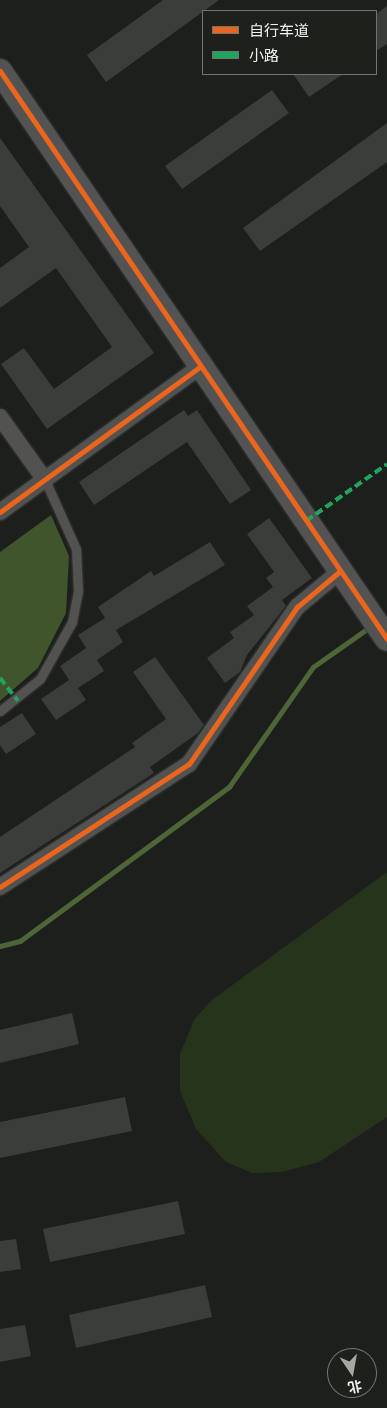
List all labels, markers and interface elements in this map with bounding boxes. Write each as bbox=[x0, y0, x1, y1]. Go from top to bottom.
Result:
legend bbox=[202, 10, 377, 75]
text: 自行车道 bbox=[249, 21, 309, 40]
text: 小路 bbox=[249, 46, 279, 65]
north arrow bbox=[327, 1348, 377, 1398]
text: 北 bbox=[346, 1376, 364, 1397]

